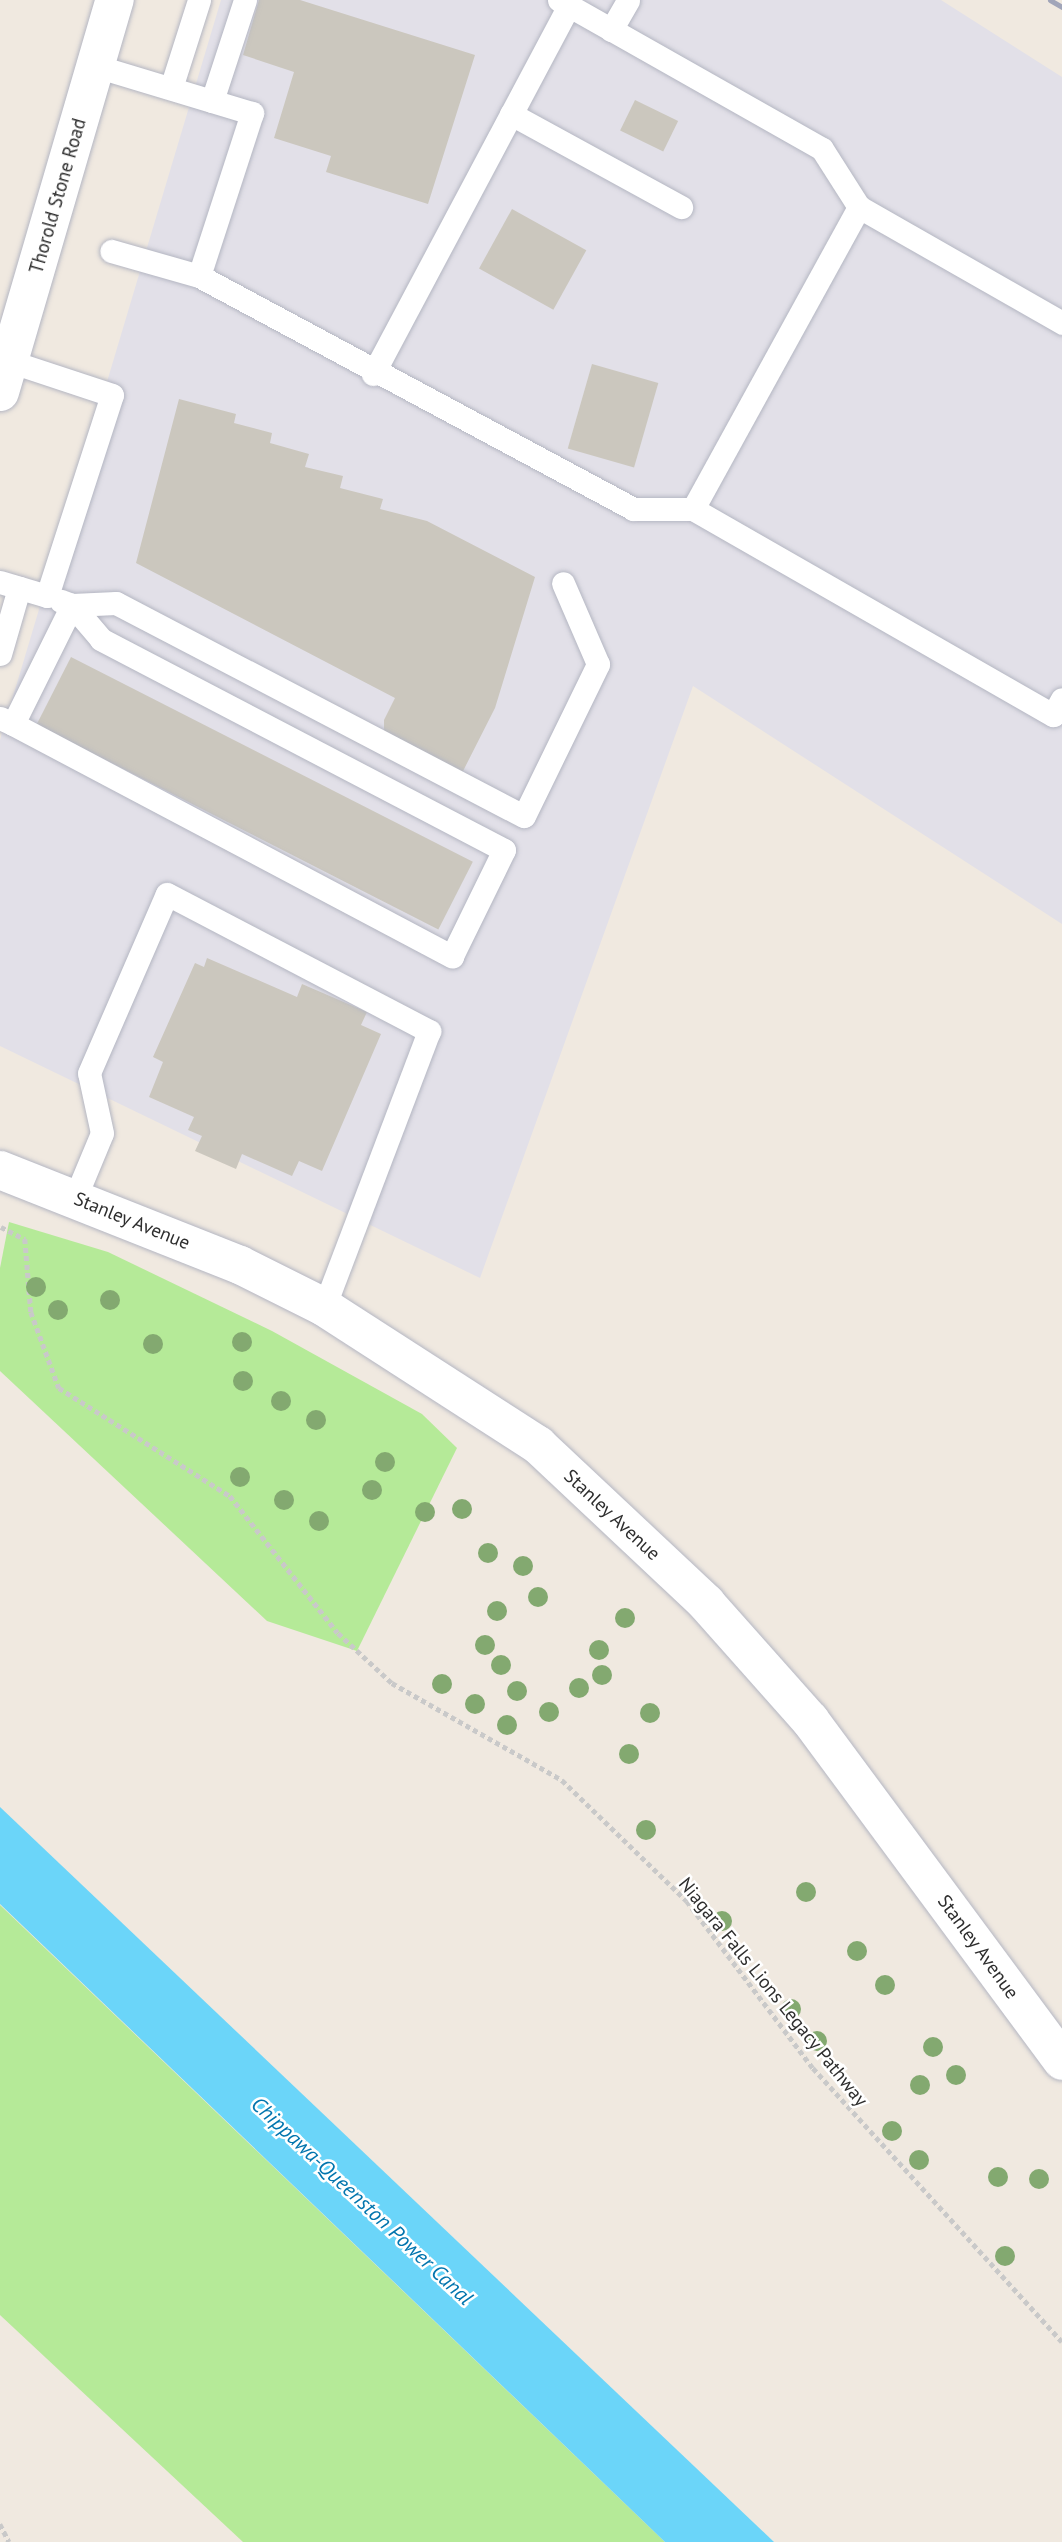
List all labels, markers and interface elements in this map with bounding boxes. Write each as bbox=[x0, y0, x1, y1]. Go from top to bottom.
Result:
street label: Thorold Stone Road bbox=[25, 116, 91, 276]
street label: Stanley Avenue bbox=[70, 1187, 194, 1255]
street label: Stanley Avenue bbox=[559, 1464, 665, 1566]
street label: Niagara Falls Lions Legacy Pathway bbox=[673, 1873, 873, 2111]
street label: Stanley Avenue bbox=[932, 1890, 1024, 2004]
water label: Chippawa-Queenston Power Canal bbox=[246, 2092, 478, 2310]

